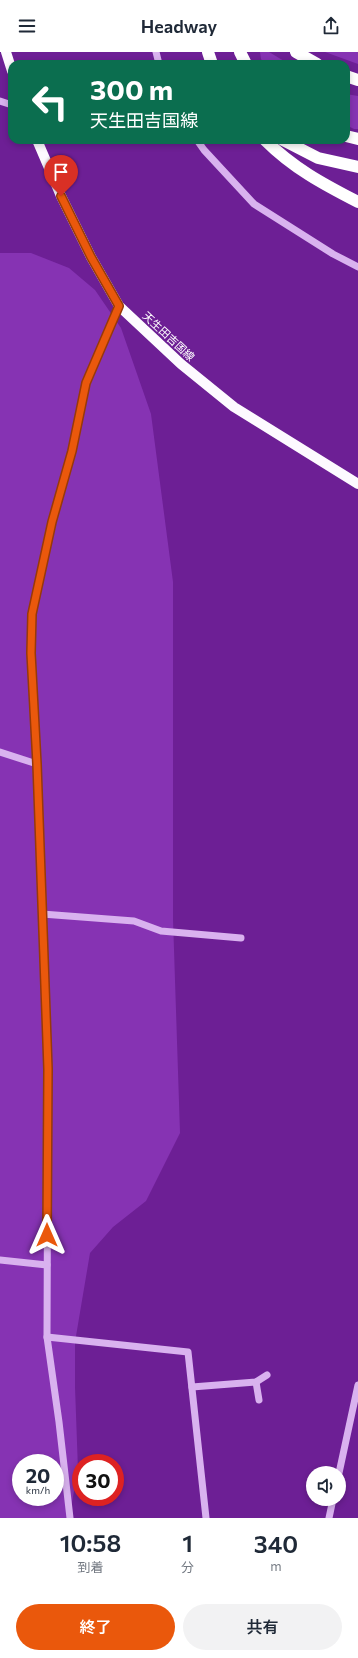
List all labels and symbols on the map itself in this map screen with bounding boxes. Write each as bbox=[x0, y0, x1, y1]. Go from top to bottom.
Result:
pin bbox=[44, 155, 78, 196]
street label: 天生田吉国線 bbox=[140, 309, 198, 363]
position arrow bbox=[26, 1214, 68, 1256]
speed limit sign: 30 bbox=[72, 1454, 124, 1506]

